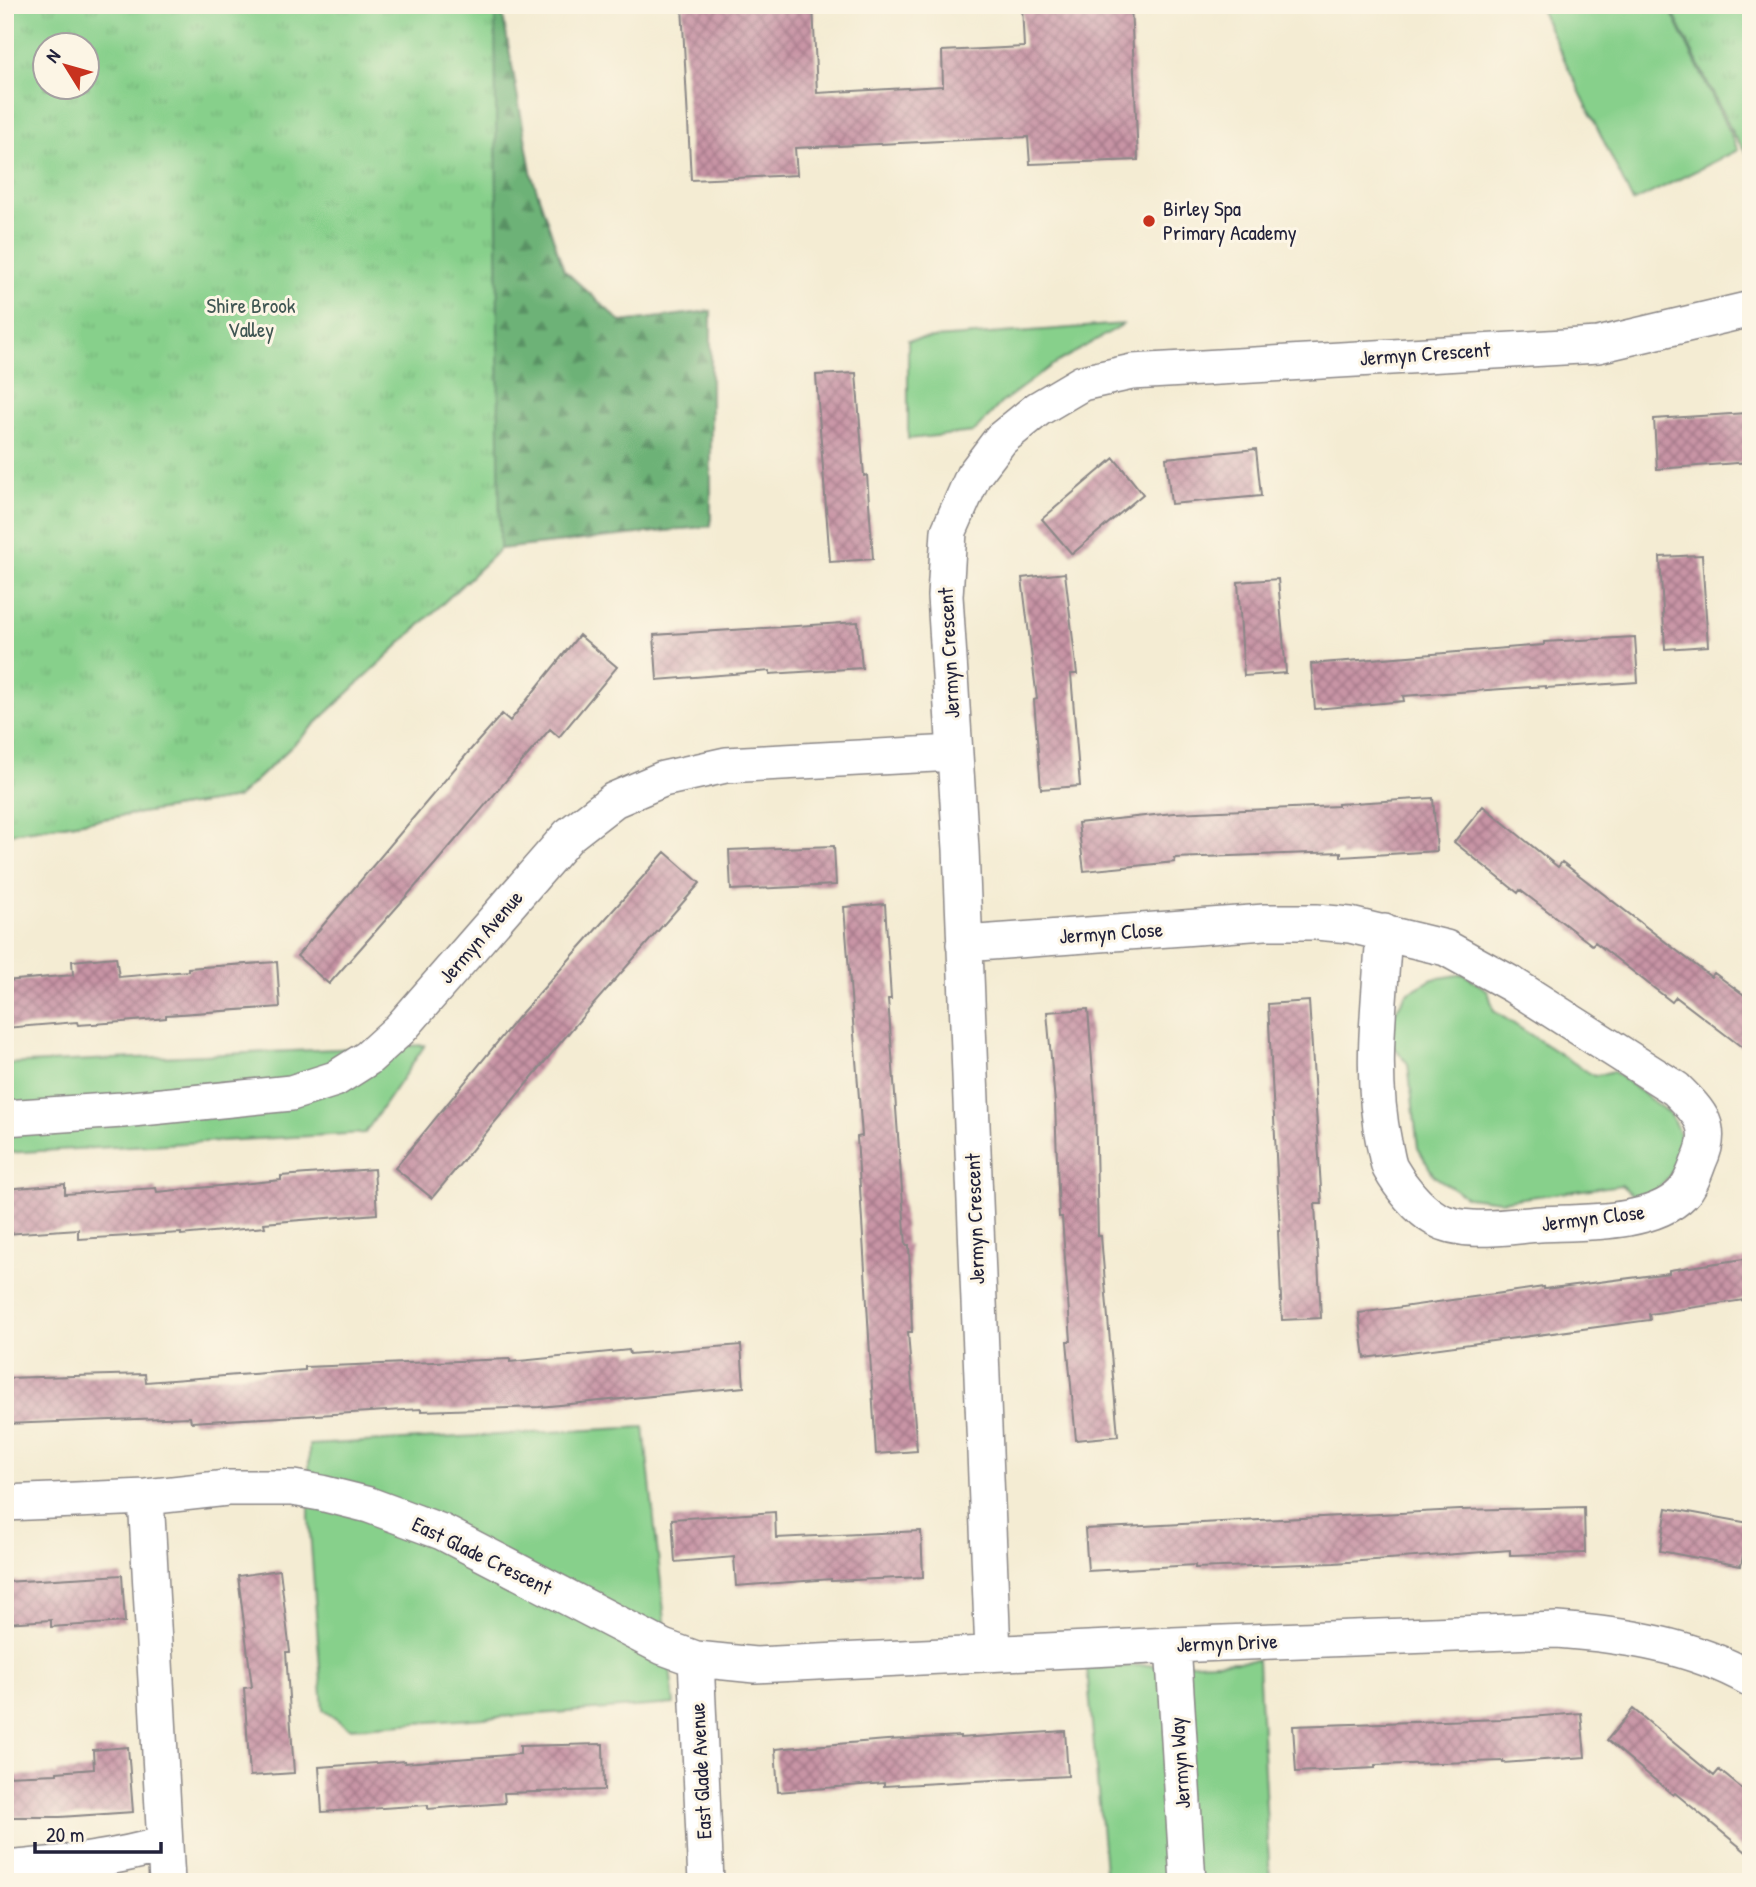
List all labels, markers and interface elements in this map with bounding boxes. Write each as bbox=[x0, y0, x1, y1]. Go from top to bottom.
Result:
north arrow bbox=[32, 32, 102, 102]
text: N bbox=[39, 44, 66, 68]
place label: Birley Spa Primary Academy bbox=[1163, 194, 1297, 247]
marker: Birley Spa Primary Academy bbox=[1141, 213, 1157, 229]
park label: Shire Brook Valley bbox=[207, 291, 296, 344]
street label: Jermyn Crescent bbox=[1359, 334, 1492, 373]
street label: Jermyn Crescent bbox=[931, 586, 966, 719]
street label: Jermyn Avenue bbox=[432, 884, 529, 990]
street label: Jermyn Close bbox=[1058, 914, 1164, 951]
street label: Jermyn Crescent bbox=[958, 1152, 991, 1285]
street label: Jermyn Close bbox=[1540, 1197, 1646, 1238]
street label: East Glade Crescent bbox=[407, 1509, 558, 1602]
street label: Jermyn Drive bbox=[1176, 1626, 1278, 1659]
street label: East Glade Avenue bbox=[682, 1702, 719, 1840]
street label: Jermyn Way bbox=[1162, 1716, 1197, 1810]
scale bar bbox=[35, 1810, 161, 1854]
text: 20 m bbox=[46, 1820, 84, 1849]

